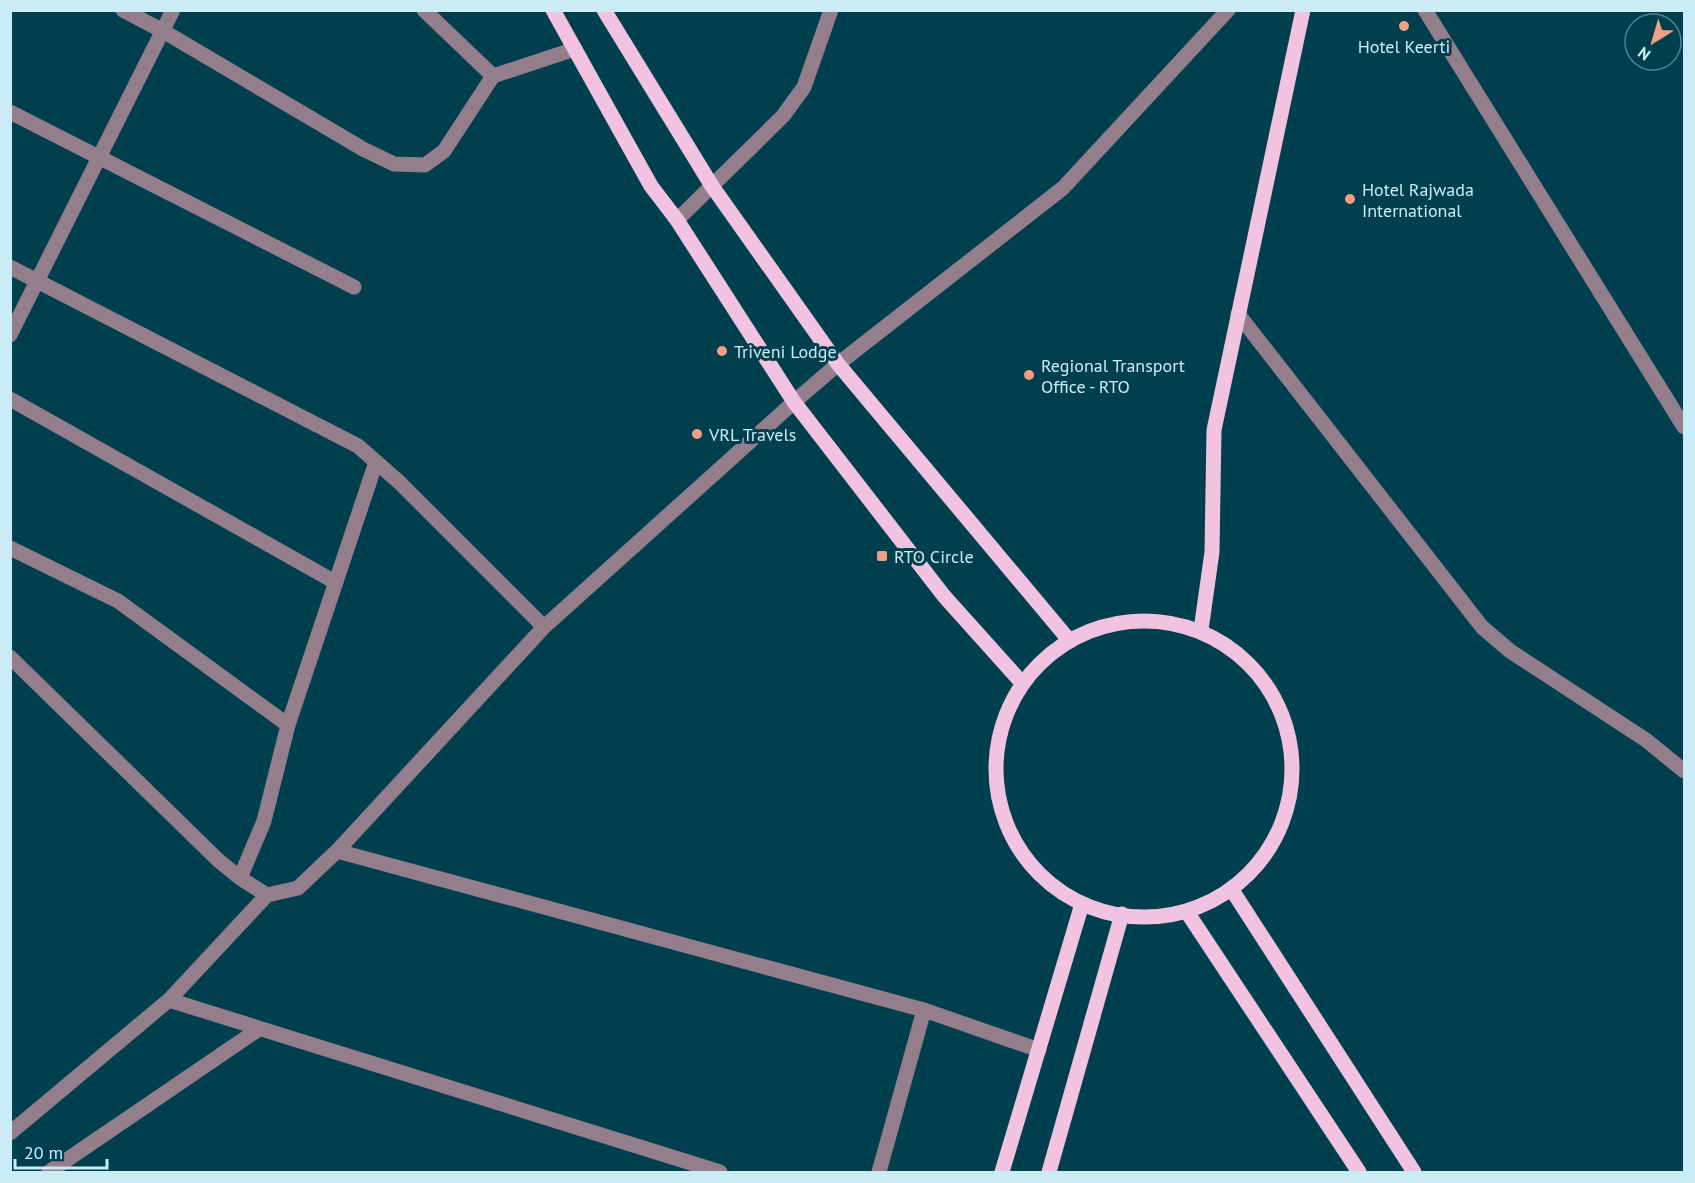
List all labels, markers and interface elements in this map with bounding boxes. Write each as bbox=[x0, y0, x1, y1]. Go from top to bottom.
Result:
north arrow bbox=[1623, 12, 1683, 72]
marker: Hotel Keerti bbox=[1397, 19, 1411, 33]
place label: Hotel Keerti bbox=[1358, 35, 1450, 58]
text: N bbox=[1634, 43, 1654, 65]
place label: Hotel Rajwada International bbox=[1362, 178, 1474, 222]
marker: Hotel Rajwada International bbox=[1343, 192, 1357, 206]
place label: Triveni Lodge bbox=[734, 340, 837, 363]
marker: Triveni Lodge bbox=[715, 344, 729, 358]
place label: Regional Transport Office - RTO bbox=[1041, 354, 1185, 398]
marker: Regional Transport Office - RTO bbox=[1022, 368, 1036, 382]
place label: VRL Travels bbox=[708, 423, 796, 446]
marker: VRL Travels bbox=[690, 427, 704, 441]
place label: RTO Circle bbox=[894, 545, 974, 568]
marker: RTO Circle bbox=[875, 549, 889, 563]
scale bar bbox=[15, 1132, 106, 1170]
text: 20 m bbox=[24, 1141, 63, 1164]

